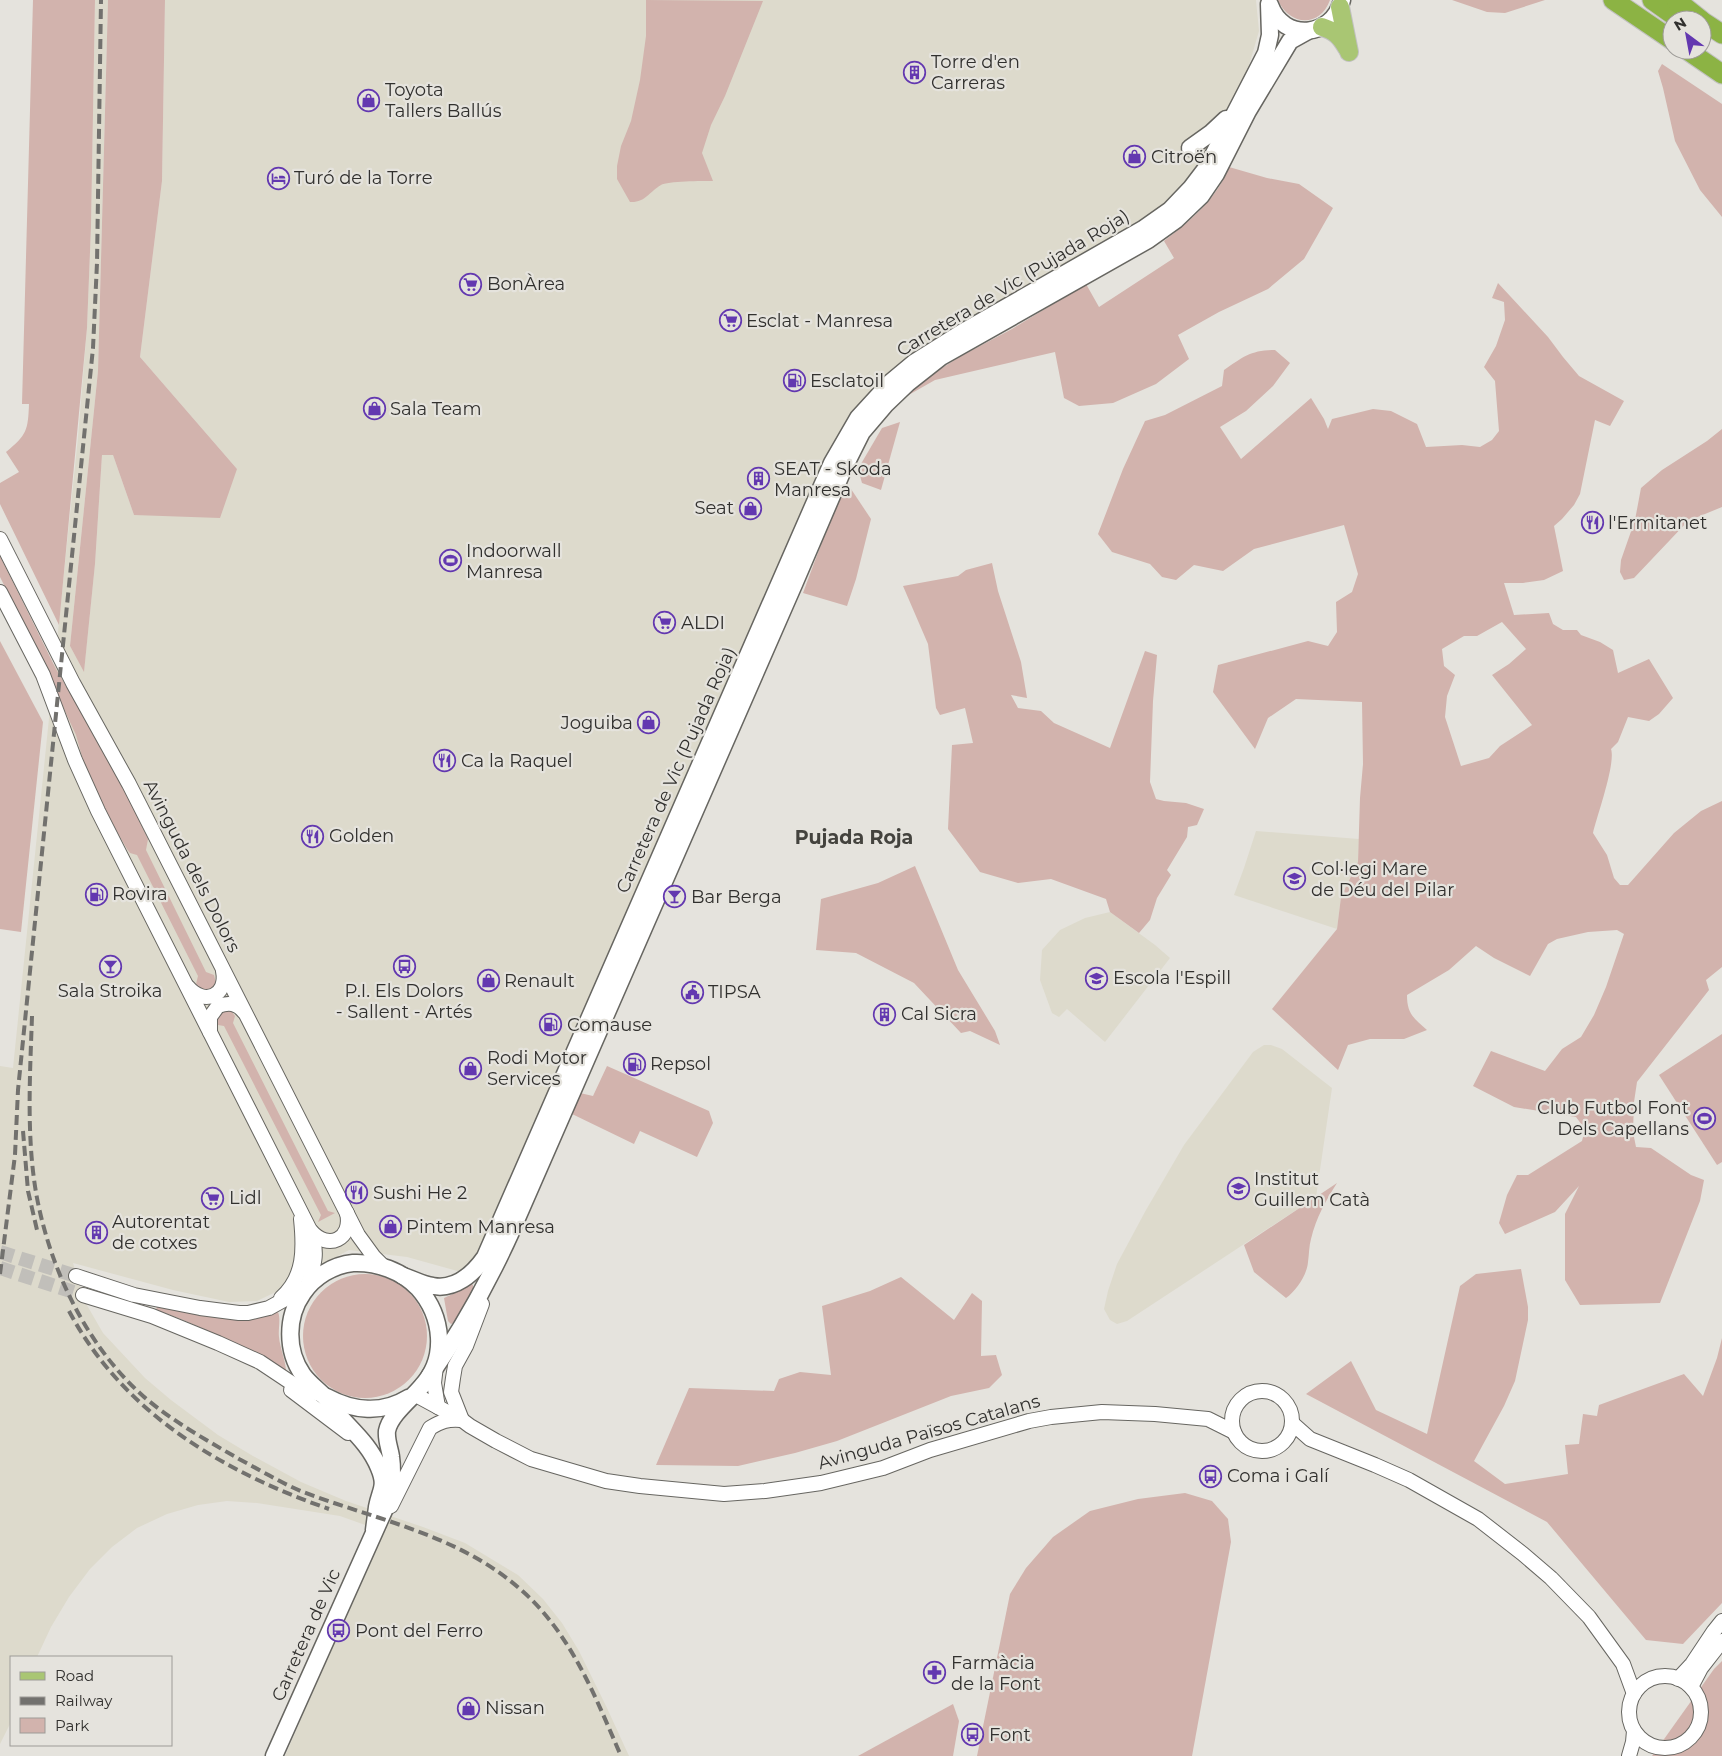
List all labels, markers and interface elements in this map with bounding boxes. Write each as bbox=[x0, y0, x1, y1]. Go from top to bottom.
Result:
north arrow bbox=[1662, 10, 1712, 60]
text: N bbox=[1671, 13, 1690, 35]
place label: Torre d'en Carreras bbox=[931, 51, 1020, 94]
building icon: Torre d'en Carreras bbox=[903, 60, 927, 84]
place label: Toyota Tallers Ballús bbox=[385, 79, 502, 122]
shop icon: Toyota Tallers Ballús bbox=[357, 88, 381, 112]
shop icon: Citroën bbox=[1123, 145, 1147, 169]
place label: Citroën bbox=[1151, 146, 1217, 168]
hotel icon: Turó de la Torre bbox=[266, 166, 290, 190]
place label: Turó de la Torre bbox=[294, 167, 433, 189]
street label: Carretera de Vic (Pujada Roja) bbox=[893, 205, 1133, 361]
supermarket icon: BonÀrea bbox=[459, 272, 483, 296]
place label: BonÀrea bbox=[487, 273, 565, 295]
supermarket icon: Esclat - Manresa bbox=[718, 309, 742, 333]
place label: Esclat - Manresa bbox=[746, 310, 893, 332]
fuel station icon: Esclatoil bbox=[782, 369, 806, 393]
place label: Esclatoil bbox=[810, 370, 884, 392]
shop icon: Sala Team bbox=[362, 397, 386, 421]
place label: Sala Team bbox=[390, 398, 482, 420]
place label: SEAT - Skoda Manresa bbox=[774, 458, 892, 501]
building icon: SEAT - Skoda Manresa bbox=[746, 467, 770, 491]
shop icon: Seat bbox=[738, 496, 762, 520]
place label: Seat bbox=[694, 497, 734, 519]
restaurant icon: l'Ermitanet bbox=[1580, 511, 1604, 535]
place label: l'Ermitanet bbox=[1608, 512, 1707, 534]
place label: Indoorwall Manresa bbox=[466, 540, 562, 583]
sports icon: Indoorwall Manresa bbox=[438, 549, 462, 573]
supermarket icon: ALDI bbox=[653, 611, 677, 635]
place label: ALDI bbox=[681, 612, 725, 634]
street label: Carretera de Vic (Pujada Roja) bbox=[612, 643, 740, 897]
shop icon: Joguiba bbox=[637, 711, 661, 735]
place label: Joguiba bbox=[560, 712, 633, 734]
restaurant icon: Ca la Raquel bbox=[433, 749, 457, 773]
place label: Ca la Raquel bbox=[461, 750, 573, 772]
street label: Avinguda dels Dolors bbox=[139, 776, 245, 956]
restaurant icon: Golden bbox=[301, 824, 325, 848]
place label: Golden bbox=[329, 825, 394, 847]
district label: Pujada Roja bbox=[795, 826, 913, 849]
place label: Col·legi Mare de Déu del Pilar bbox=[1311, 858, 1454, 901]
school or university icon: Col·legi Mare de Déu del Pilar bbox=[1283, 867, 1307, 891]
fuel station icon: Rovira bbox=[84, 882, 108, 906]
place label: Rovira bbox=[112, 883, 168, 905]
bar icon: Bar Berga bbox=[663, 885, 687, 909]
place label: Bar Berga bbox=[691, 886, 782, 908]
bar icon: Sala Stroika bbox=[98, 954, 122, 978]
bus stop icon: P.I. Els Dolors - Sallent - Artés bbox=[392, 954, 416, 978]
school or university icon: Escola l'Espill bbox=[1085, 966, 1109, 990]
place label: Escola l'Espill bbox=[1113, 967, 1231, 989]
shop icon: Renault bbox=[476, 969, 500, 993]
place label: Renault bbox=[504, 970, 575, 992]
place label: Sala Stroika bbox=[58, 980, 162, 1002]
place label: P.I. Els Dolors - Sallent - Artés bbox=[336, 980, 473, 1023]
public building icon: TIPSA bbox=[680, 980, 704, 1004]
place label: TIPSA bbox=[708, 981, 761, 1003]
building icon: Cal Sicra bbox=[873, 1002, 897, 1026]
place label: Cal Sicra bbox=[901, 1003, 977, 1025]
fuel station icon: Comause bbox=[539, 1013, 563, 1037]
place label: Comause bbox=[567, 1014, 652, 1036]
place label: Rodi Motor Services bbox=[487, 1047, 587, 1090]
fuel station icon: Repsol bbox=[622, 1052, 646, 1076]
place label: Repsol bbox=[650, 1053, 711, 1075]
shop icon: Rodi Motor Services bbox=[459, 1056, 483, 1080]
place label: Club Futbol Font Dels Capellans bbox=[1537, 1097, 1689, 1140]
sports icon: Club Futbol Font Dels Capellans bbox=[1693, 1106, 1717, 1130]
place label: Institut Guillem Catà bbox=[1254, 1168, 1370, 1211]
school or university icon: Institut Guillem Catà bbox=[1226, 1177, 1250, 1201]
restaurant icon: Sushi He 2 bbox=[345, 1181, 369, 1205]
place label: Sushi He 2 bbox=[373, 1182, 467, 1204]
supermarket icon: Lidl bbox=[201, 1186, 225, 1210]
place label: Lidl bbox=[229, 1187, 262, 1209]
place label: Autorentat de cotxes bbox=[112, 1211, 210, 1254]
shop icon: Pintem Manresa bbox=[378, 1215, 402, 1239]
place label: Pintem Manresa bbox=[406, 1216, 555, 1238]
building icon: Autorentat de cotxes bbox=[84, 1220, 108, 1244]
street label: Avinguda Països Catalans bbox=[815, 1390, 1043, 1474]
bus stop icon: Coma i Galí bbox=[1199, 1464, 1223, 1488]
place label: Coma i Galí bbox=[1227, 1465, 1330, 1487]
street label: Carretera de Vic bbox=[267, 1565, 345, 1705]
bus stop icon: Pont del Ferro bbox=[327, 1619, 351, 1643]
place label: Pont del Ferro bbox=[355, 1620, 483, 1642]
place label: Farmàcia de la Font bbox=[951, 1652, 1041, 1695]
legend bbox=[10, 1656, 172, 1746]
pharmacy icon: Farmàcia de la Font bbox=[923, 1661, 947, 1685]
text: Road bbox=[55, 1666, 94, 1685]
text: Railway bbox=[55, 1691, 113, 1710]
shop icon: Nissan bbox=[457, 1696, 481, 1720]
place label: Nissan bbox=[485, 1697, 545, 1719]
text: Park bbox=[55, 1716, 89, 1735]
bus stop icon: Font bbox=[961, 1723, 985, 1747]
place label: Font bbox=[989, 1724, 1031, 1746]

